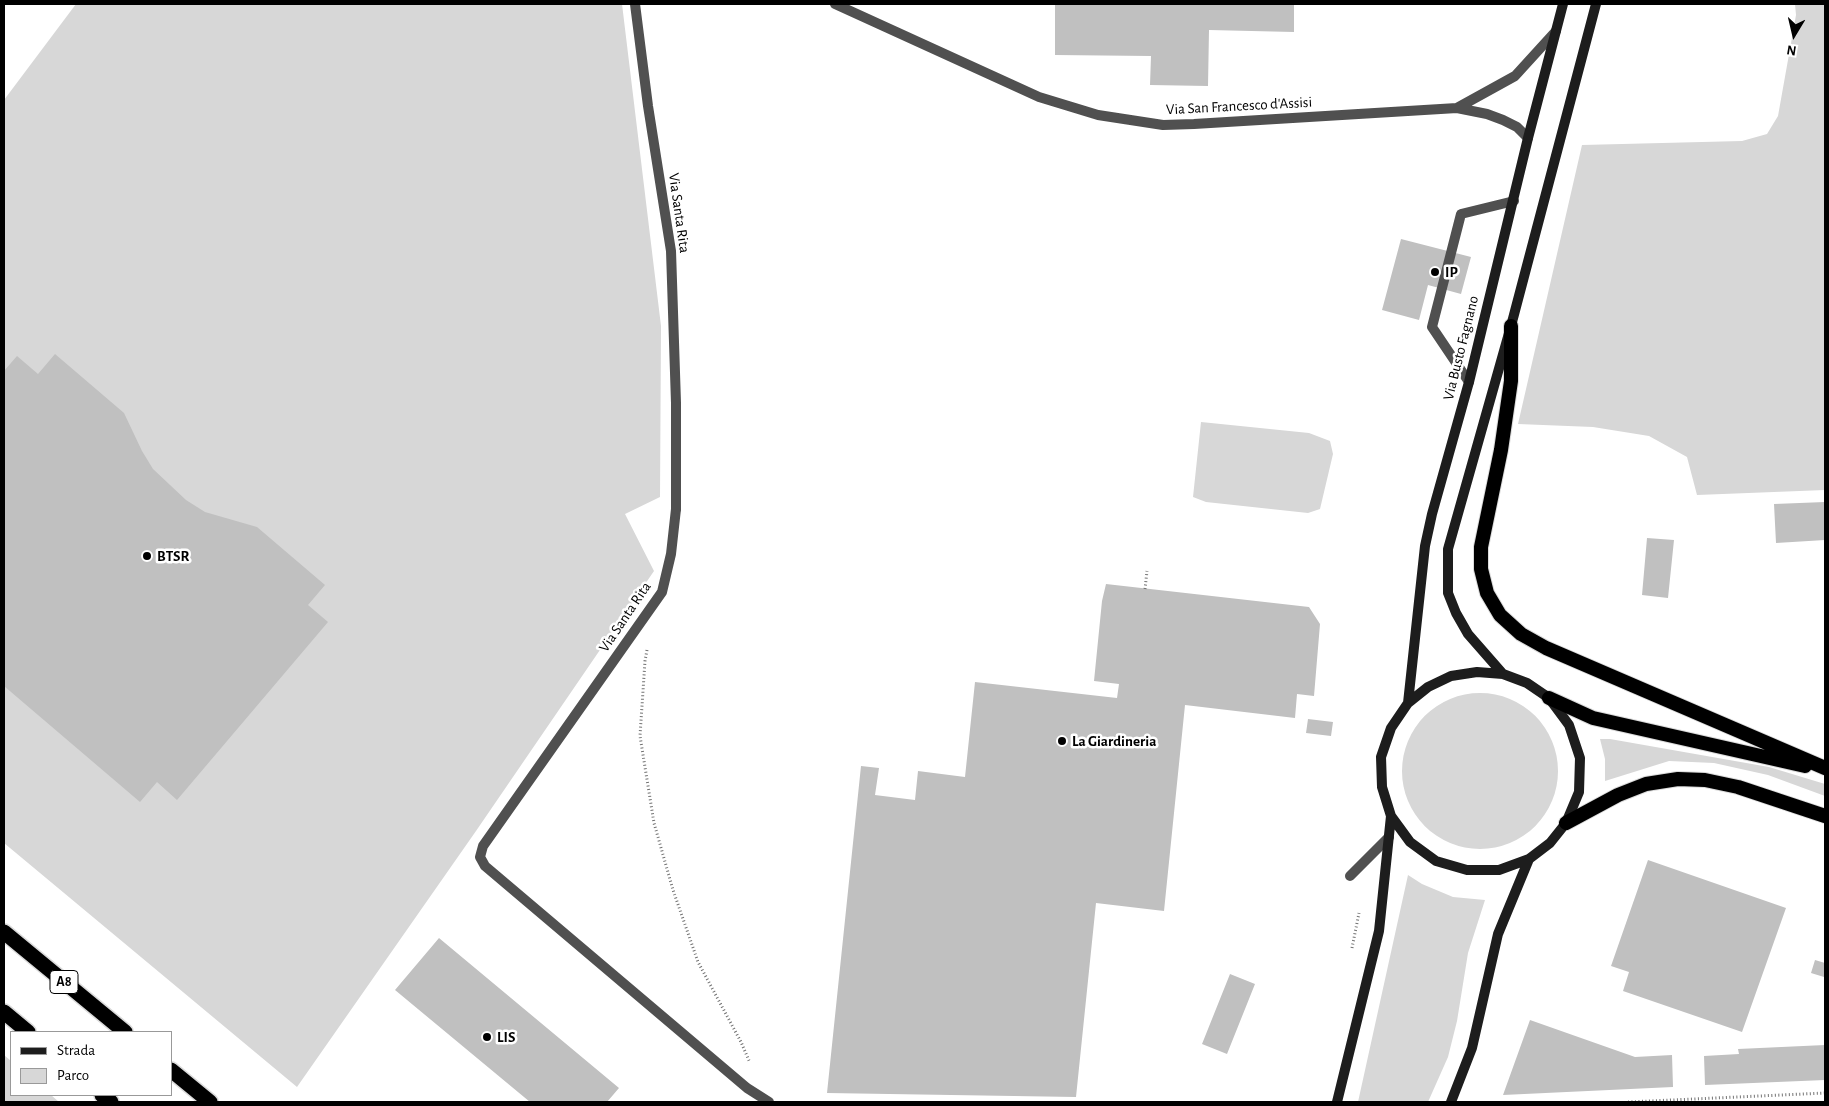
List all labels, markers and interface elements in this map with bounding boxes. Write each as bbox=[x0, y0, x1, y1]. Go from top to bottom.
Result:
north arrow bbox=[1769, 10, 1819, 60]
text: N bbox=[1786, 42, 1798, 57]
street label: Via San Francesco d'Assisi bbox=[1166, 93, 1312, 119]
street label: Via Santa Rita bbox=[664, 172, 694, 254]
place label: IP bbox=[1445, 263, 1458, 281]
marker: IP bbox=[1429, 266, 1441, 278]
street label: Via Busto Fagnano bbox=[1439, 294, 1483, 402]
place label: BTSR bbox=[157, 547, 189, 565]
marker: BTSR bbox=[141, 550, 153, 562]
street label: Via Santa Rita bbox=[595, 579, 655, 655]
place label: La Giardineria bbox=[1072, 732, 1156, 750]
marker: La Giardineria bbox=[1056, 735, 1068, 747]
road number: A8 bbox=[50, 970, 78, 994]
place label: LIS bbox=[497, 1028, 515, 1046]
legend bbox=[10, 1031, 172, 1096]
marker: LIS bbox=[481, 1031, 493, 1043]
text: Strada bbox=[57, 1043, 95, 1058]
text: Parco bbox=[57, 1068, 89, 1083]

